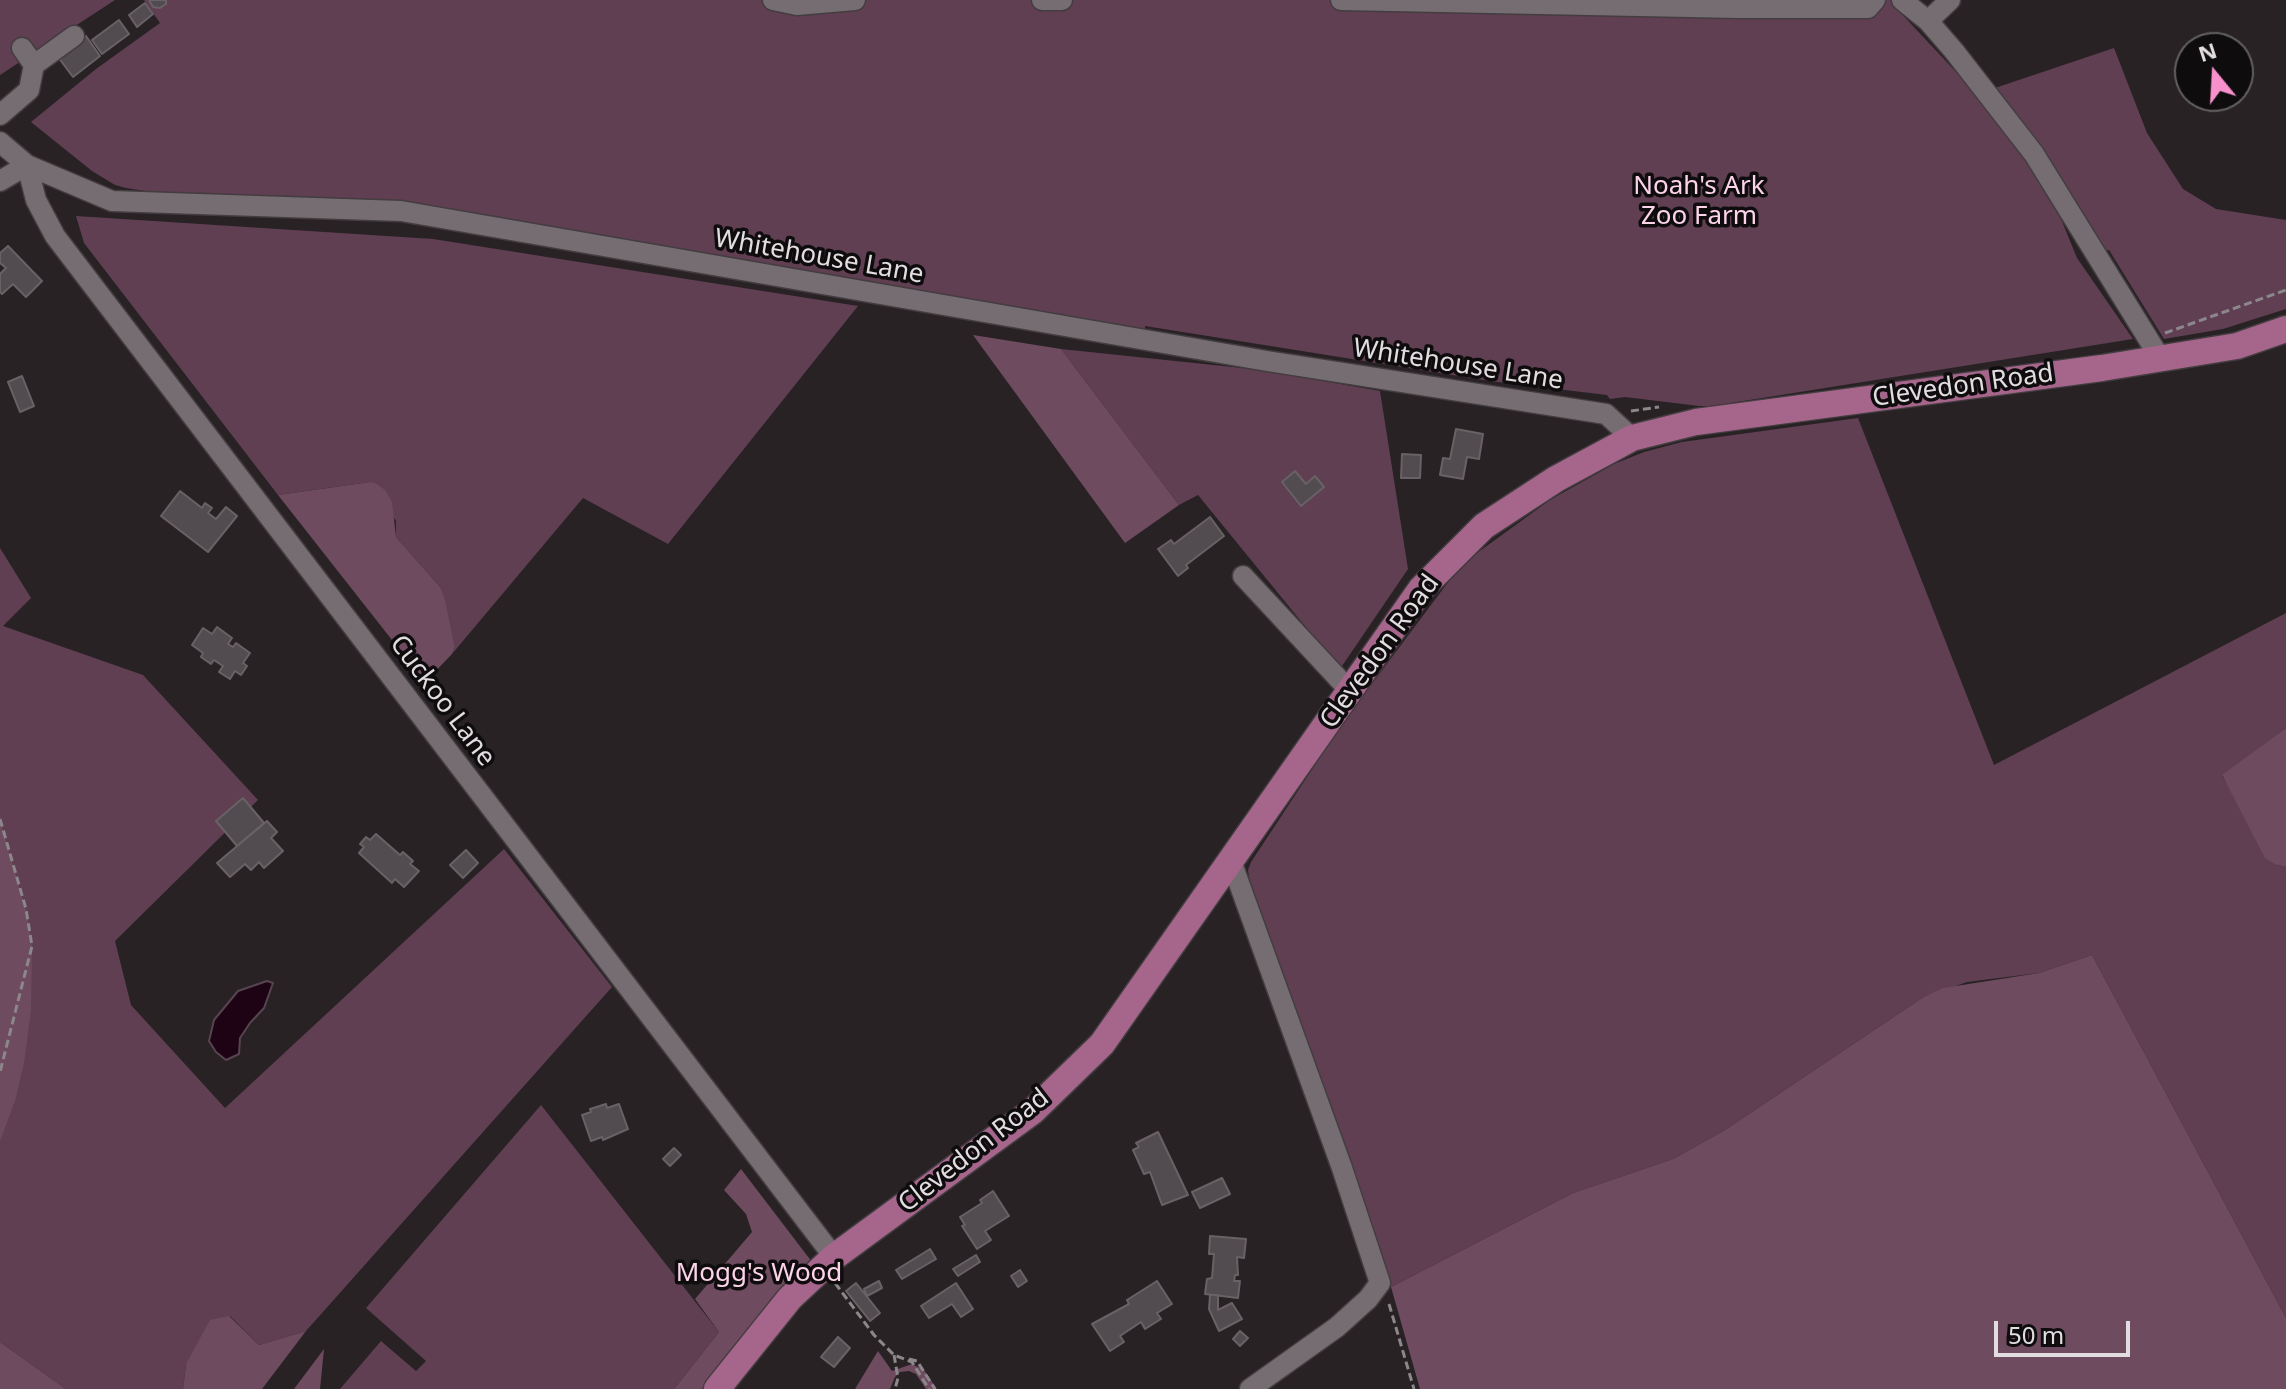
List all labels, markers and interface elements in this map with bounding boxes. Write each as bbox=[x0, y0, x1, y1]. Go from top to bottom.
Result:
north arrow bbox=[2174, 32, 2254, 112]
text: N bbox=[2194, 34, 2220, 68]
park label: Noah's Ark Zoo Farm bbox=[1633, 171, 1765, 232]
street label: Whitehouse Lane bbox=[712, 223, 926, 291]
street label: Whitehouse Lane bbox=[1351, 333, 1565, 397]
street label: Clevedon Road bbox=[1871, 358, 2055, 414]
street label: Clevedon Road bbox=[1314, 569, 1446, 735]
street label: Cuckoo Lane bbox=[383, 629, 501, 773]
street label: Clevedon Road bbox=[893, 1083, 1055, 1219]
park label: Mogg's Wood bbox=[676, 1258, 842, 1290]
scale bar bbox=[1998, 1305, 2134, 1355]
text: 50 m bbox=[2008, 1318, 2064, 1351]

